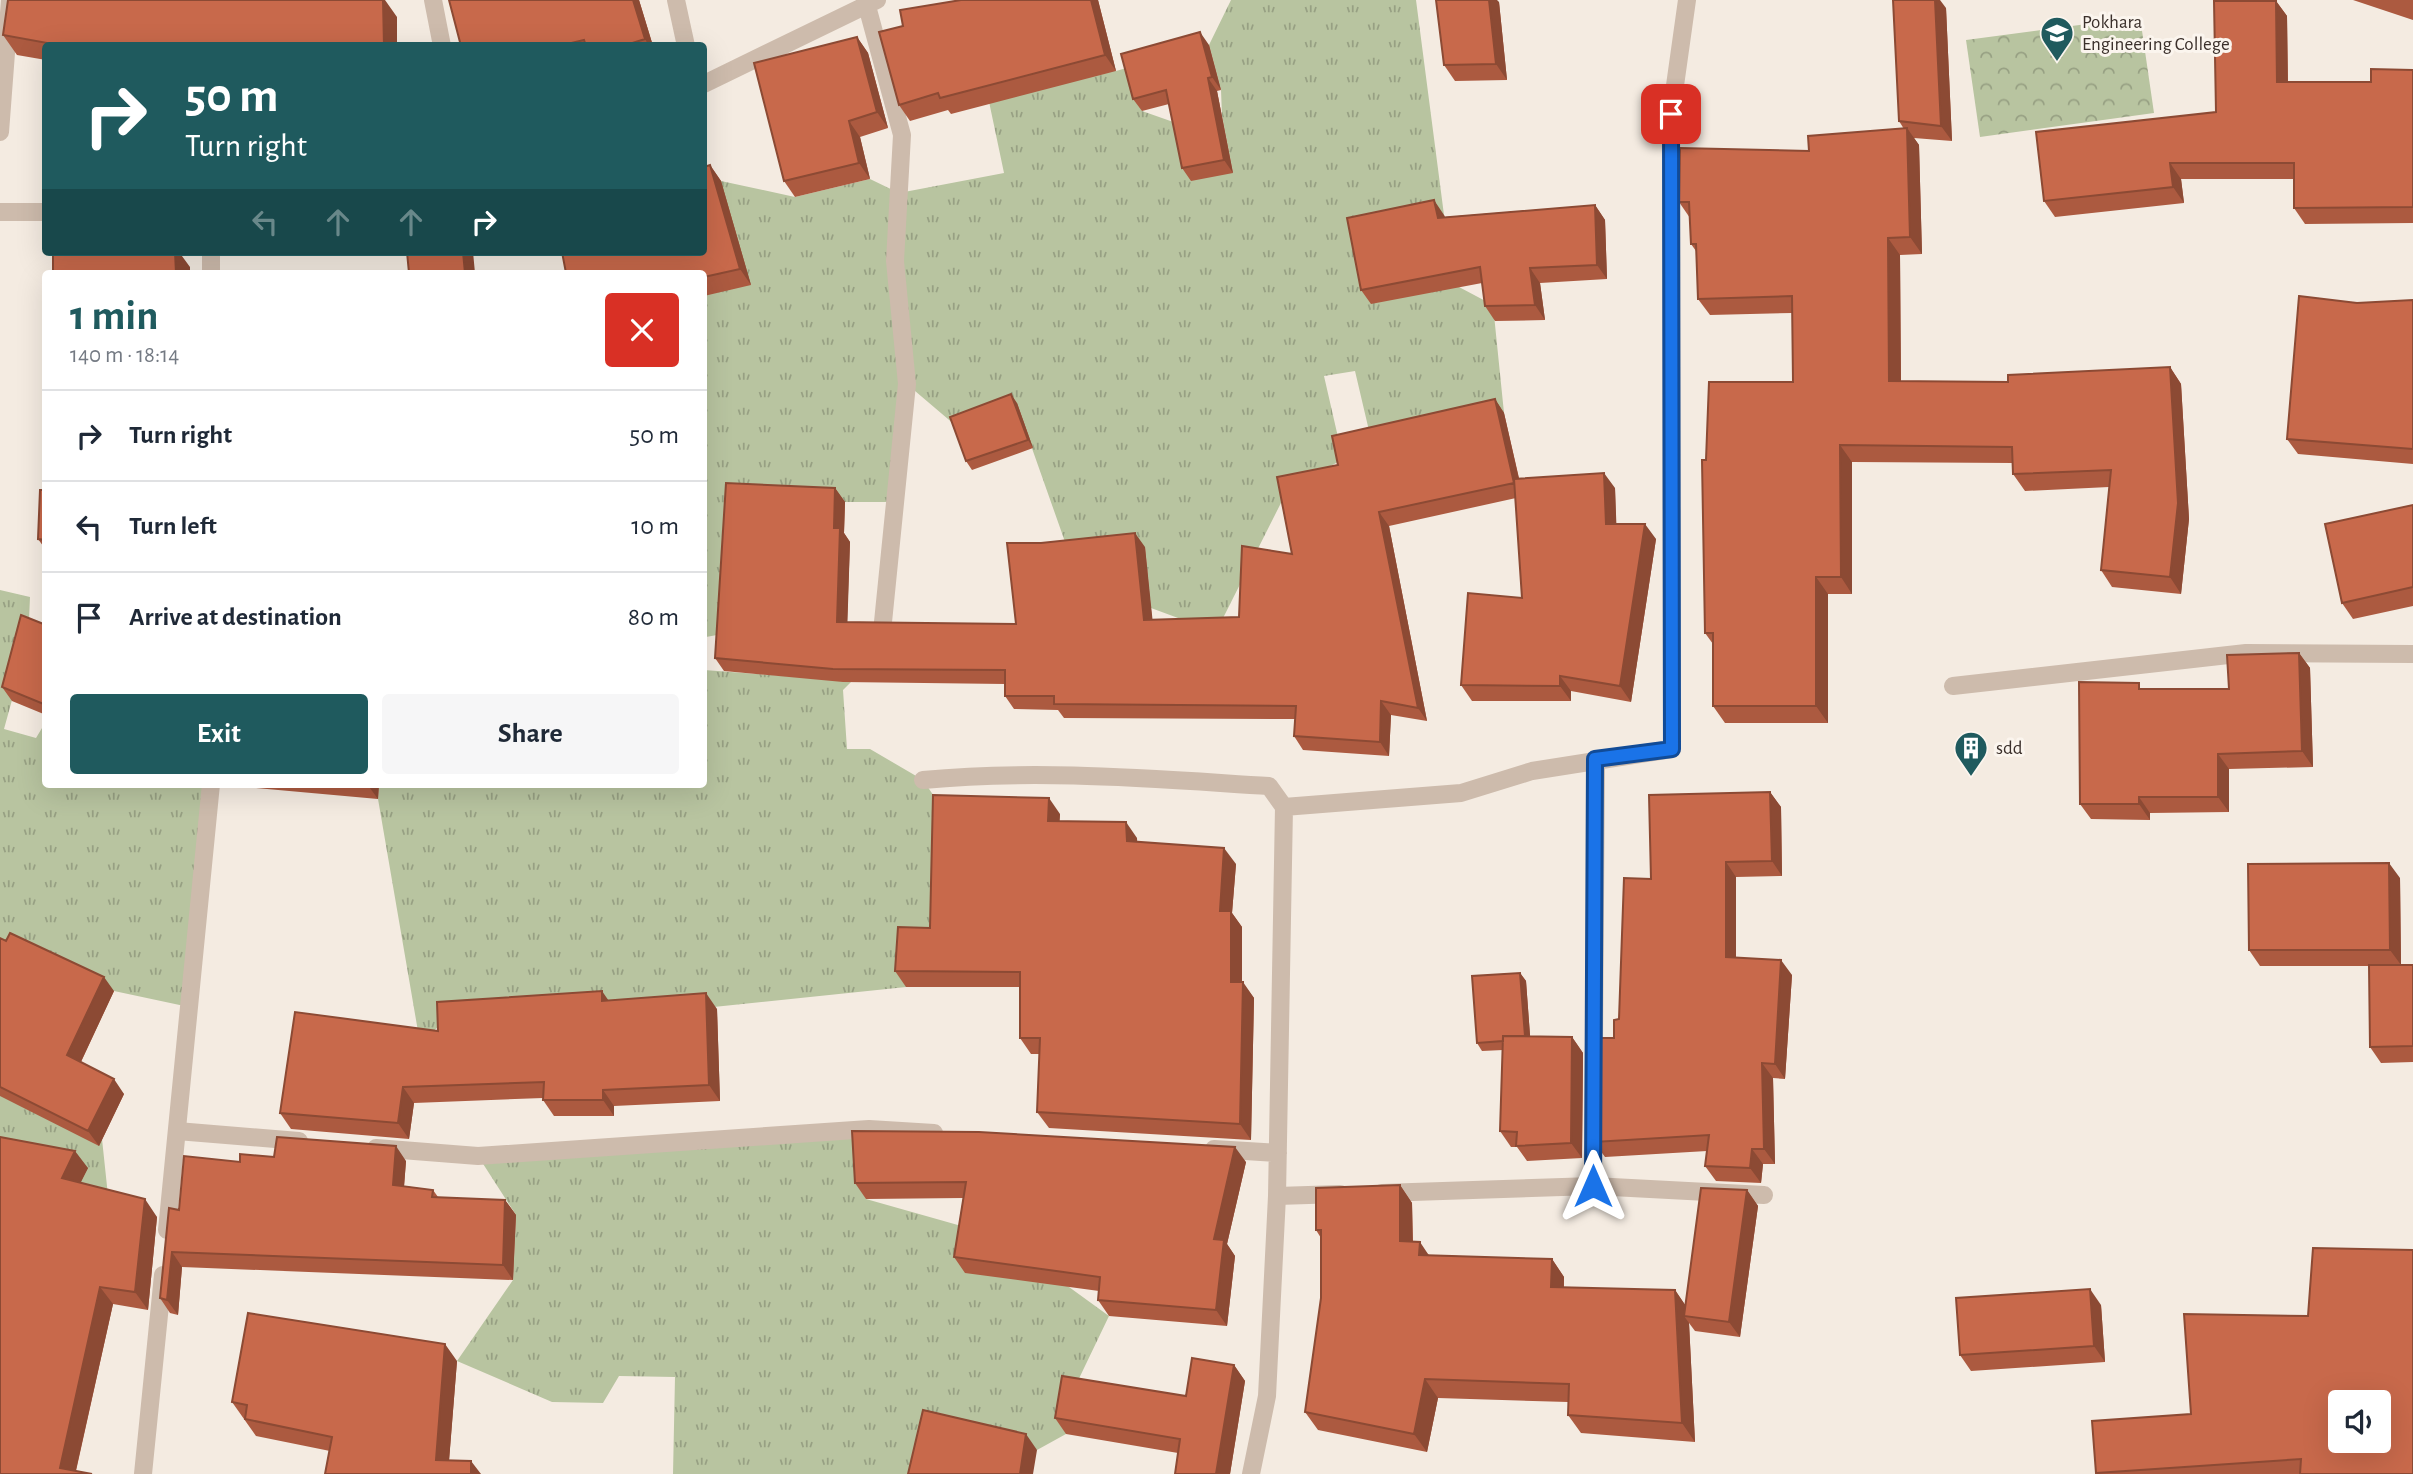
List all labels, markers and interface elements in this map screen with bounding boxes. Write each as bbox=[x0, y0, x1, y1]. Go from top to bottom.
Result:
place label: Pokhara Engineering College bbox=[2082, 13, 2230, 54]
school or university icon: Pokhara Engineering College bbox=[2038, 14, 2076, 63]
icon: right bbox=[70, 70, 161, 161]
text: 50 m bbox=[185, 72, 279, 121]
pin bbox=[1641, 84, 1701, 144]
icon: arrive bbox=[1652, 95, 1690, 133]
text: Turn right bbox=[185, 130, 307, 162]
icon: left bbox=[246, 203, 284, 241]
icon: ahead bbox=[319, 203, 357, 241]
icon: ahead bbox=[392, 203, 430, 241]
icon: right bbox=[465, 203, 503, 241]
button: close bbox=[605, 293, 679, 367]
text: 1 min bbox=[70, 295, 159, 337]
text: 140 m · 18:14 bbox=[70, 344, 179, 367]
icon: right bbox=[70, 417, 108, 455]
text: Turn right bbox=[129, 422, 232, 448]
text: 50 m bbox=[629, 422, 679, 448]
icon: left bbox=[70, 508, 108, 546]
text: Turn left bbox=[129, 513, 217, 539]
text: 10 m bbox=[631, 513, 679, 539]
icon: arrive bbox=[70, 599, 108, 637]
text: Arrive at destination bbox=[129, 604, 342, 630]
text: 80 m bbox=[628, 604, 679, 630]
button: Exit bbox=[70, 694, 368, 774]
button: Share bbox=[382, 694, 679, 774]
building icon: sdd bbox=[1952, 729, 1990, 778]
place label: sdd bbox=[1996, 739, 2023, 758]
position arrow bbox=[1556, 1149, 1630, 1223]
map controls bbox=[2328, 1390, 2391, 1453]
button: sound bbox=[2328, 1390, 2391, 1453]

